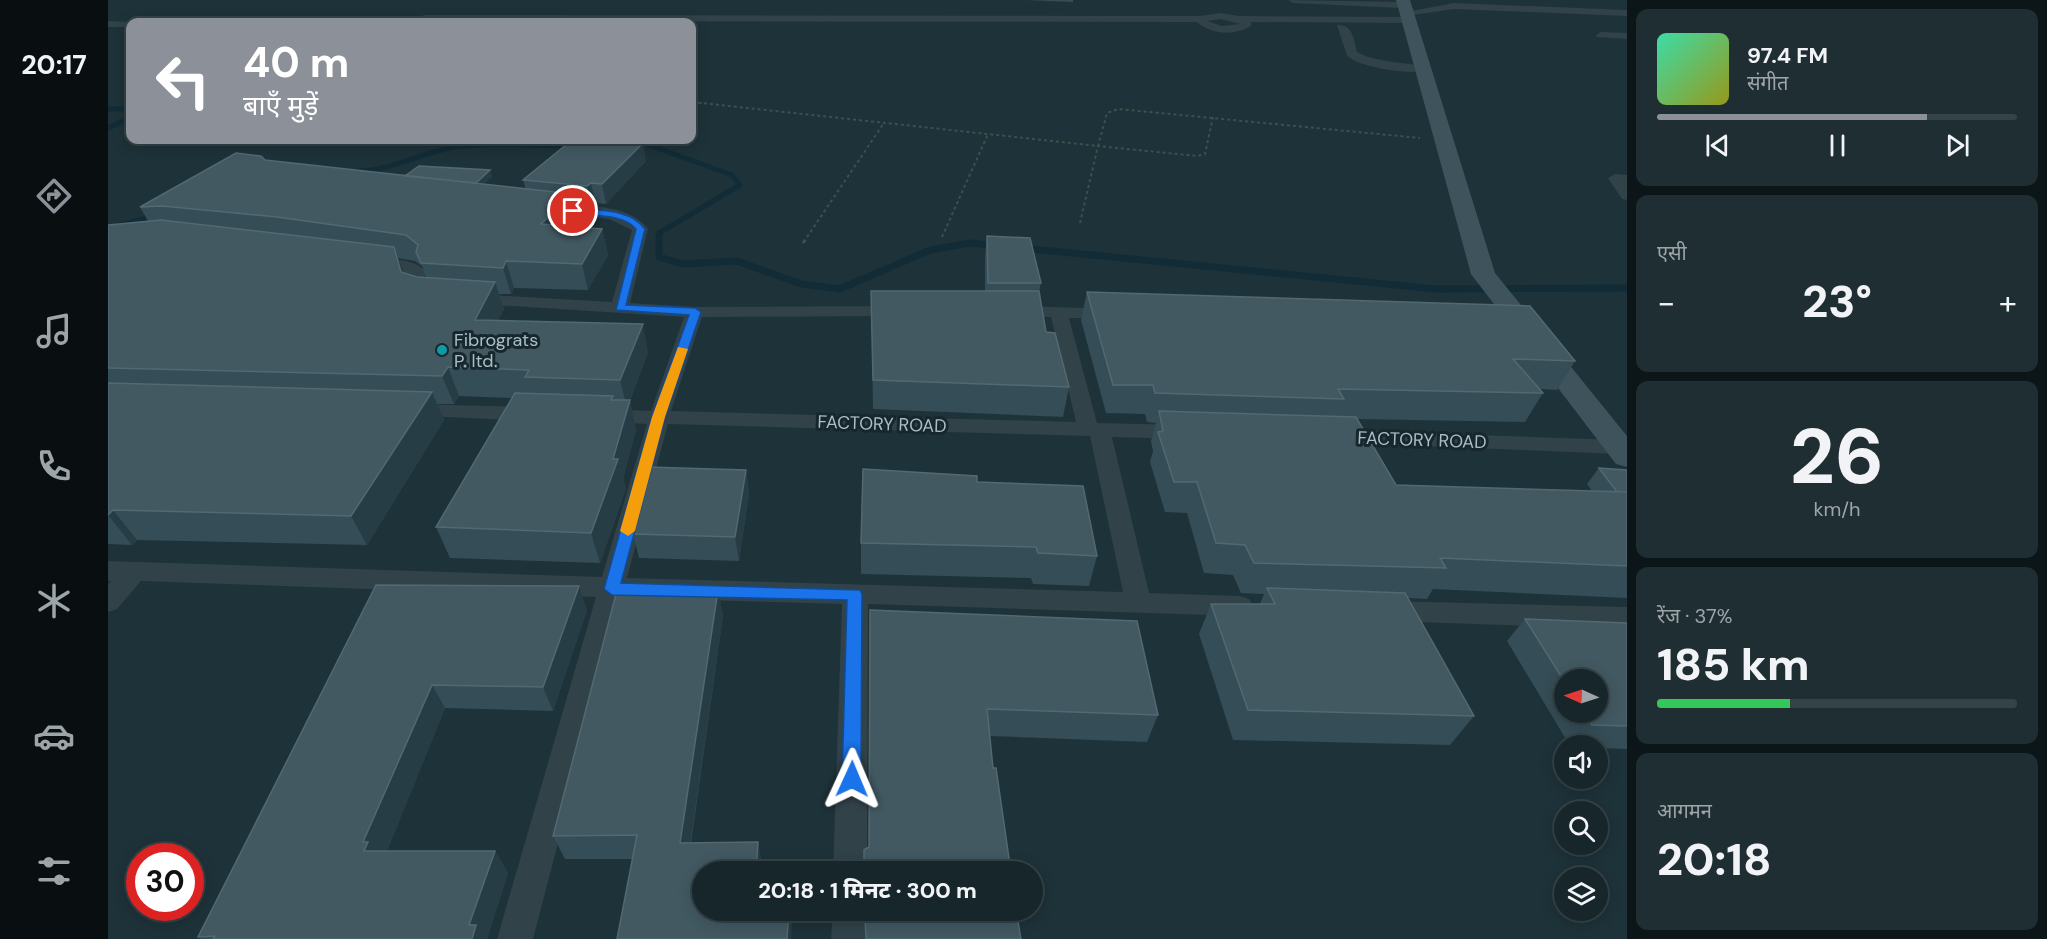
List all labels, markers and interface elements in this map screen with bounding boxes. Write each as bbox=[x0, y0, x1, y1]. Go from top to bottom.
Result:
text: 40 m bbox=[243, 35, 349, 90]
text: 97.4 FM bbox=[1747, 41, 1828, 70]
icon: left bbox=[144, 42, 222, 120]
text: 20:17 bbox=[21, 47, 87, 82]
text: संगीत bbox=[1747, 70, 1788, 96]
text: बाएँ मुड़ें bbox=[243, 88, 318, 123]
icon: previous bbox=[1701, 129, 1734, 162]
icon: pause bbox=[1821, 129, 1854, 162]
icon: next bbox=[1941, 129, 1974, 162]
icon: directions bbox=[33, 175, 75, 217]
pin bbox=[547, 185, 598, 236]
icon: arrive bbox=[556, 194, 589, 227]
text: एसी bbox=[1657, 240, 1687, 266]
text: 23° bbox=[1802, 272, 1872, 331]
text: − bbox=[1657, 281, 1675, 324]
text: + bbox=[1999, 281, 2017, 324]
icon: music bbox=[33, 310, 75, 352]
place label: Fibrograts P. ltd. bbox=[454, 328, 538, 373]
marker: Fibrograts P. ltd. bbox=[435, 343, 449, 357]
text: 26 bbox=[1790, 406, 1884, 507]
street label: FACTORY ROAD bbox=[817, 410, 947, 438]
street label: FACTORY ROAD bbox=[1357, 426, 1487, 454]
icon: phone bbox=[33, 445, 75, 487]
text: km/h bbox=[1813, 496, 1861, 522]
icon: climate bbox=[33, 580, 75, 622]
text: रेंज · 37% bbox=[1657, 603, 1733, 629]
text: 185 km bbox=[1657, 635, 1810, 694]
north arrow bbox=[1554, 669, 1608, 723]
map controls bbox=[1554, 669, 1608, 921]
icon: car bbox=[33, 715, 75, 757]
button: sound bbox=[1554, 735, 1608, 789]
position arrow bbox=[820, 747, 884, 811]
text: आगमन bbox=[1657, 798, 1712, 824]
button: search bbox=[1554, 801, 1608, 855]
text: 20:18 bbox=[1657, 830, 1772, 889]
speed limit sign: 30 bbox=[126, 843, 204, 921]
icon: filters bbox=[33, 850, 75, 892]
button: layers bbox=[1554, 867, 1608, 921]
text: 20:18 · 1 मिनट · 300 m bbox=[758, 876, 977, 905]

